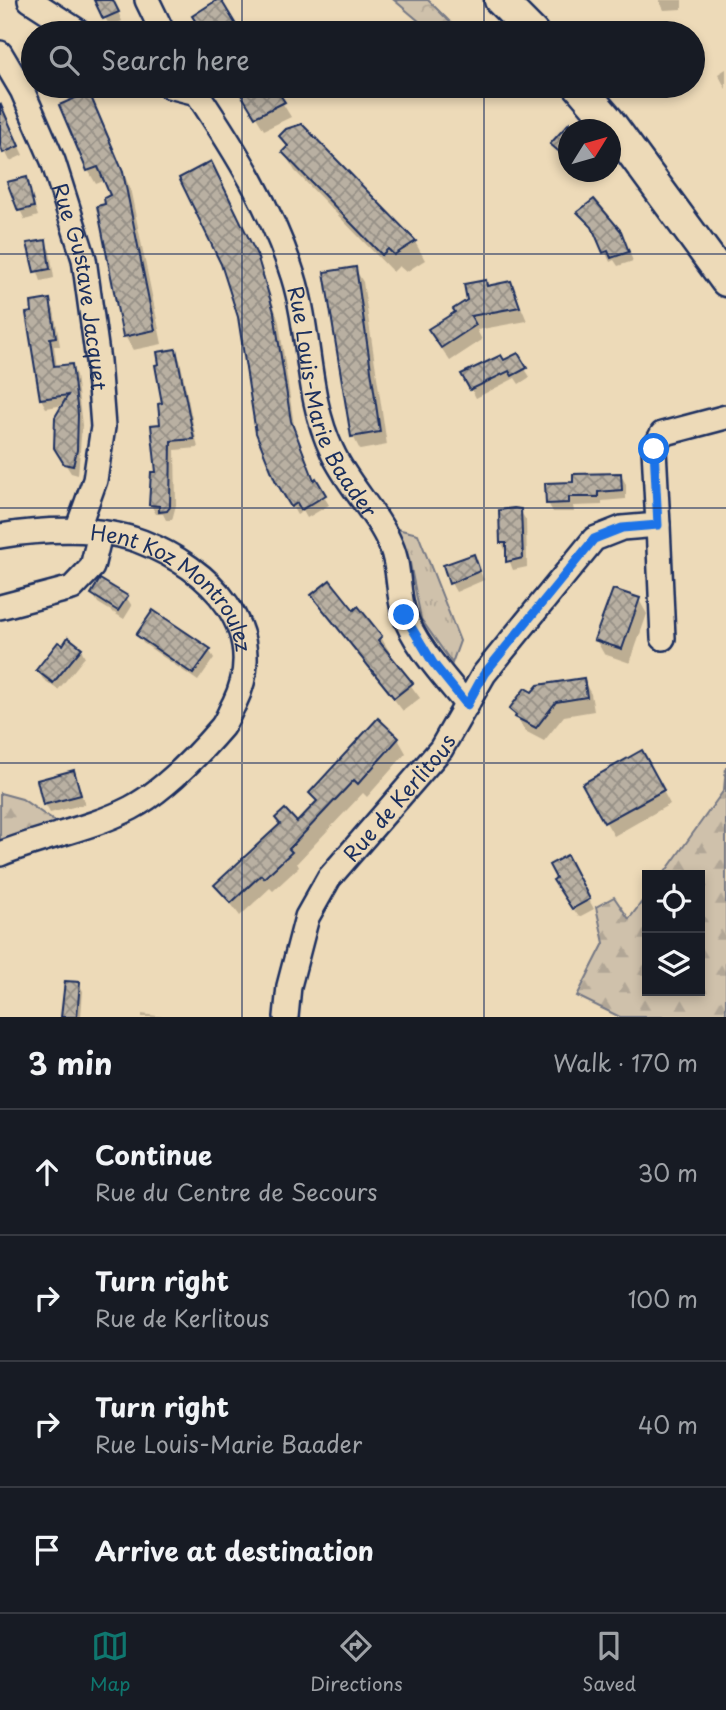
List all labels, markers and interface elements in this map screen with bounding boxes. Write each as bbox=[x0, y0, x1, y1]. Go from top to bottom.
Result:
search box bbox=[21, 21, 705, 98]
text: Search here bbox=[101, 40, 250, 79]
icon: search bbox=[45, 41, 83, 79]
north arrow bbox=[558, 119, 621, 182]
street label: Rue Gustave Jacquet bbox=[45, 179, 116, 392]
street label: Rue Louis-Marie Baader bbox=[281, 283, 386, 523]
route start bbox=[638, 433, 669, 464]
street label: Hent Koz Montroulez bbox=[89, 515, 261, 654]
route end bbox=[388, 599, 419, 630]
street label: Rue de Kerlitous bbox=[335, 728, 463, 868]
map controls bbox=[642, 870, 705, 996]
button: locate bbox=[642, 870, 705, 933]
button: layers bbox=[642, 933, 705, 996]
text: 3 min bbox=[28, 1040, 113, 1085]
text: Walk · 170 m bbox=[553, 1045, 698, 1080]
text: Continue bbox=[95, 1135, 212, 1174]
icon: ahead bbox=[28, 1153, 66, 1191]
text: 30 m bbox=[637, 1155, 698, 1190]
text: Rue du Centre de Secours bbox=[95, 1174, 378, 1209]
text: Turn right bbox=[95, 1261, 229, 1300]
icon: right bbox=[28, 1279, 66, 1317]
text: 100 m bbox=[628, 1281, 698, 1316]
text: Rue de Kerlitous bbox=[95, 1300, 269, 1335]
text: Turn right bbox=[95, 1387, 229, 1426]
icon: right bbox=[28, 1405, 66, 1443]
text: 40 m bbox=[638, 1407, 698, 1442]
text: Rue Louis-Marie Baader bbox=[95, 1426, 362, 1461]
icon: arrive bbox=[28, 1531, 66, 1569]
text: Arrive at destination bbox=[95, 1531, 374, 1570]
tab: Map bbox=[90, 1627, 130, 1697]
tab: Directions bbox=[310, 1627, 403, 1697]
tab: Saved bbox=[582, 1627, 636, 1697]

